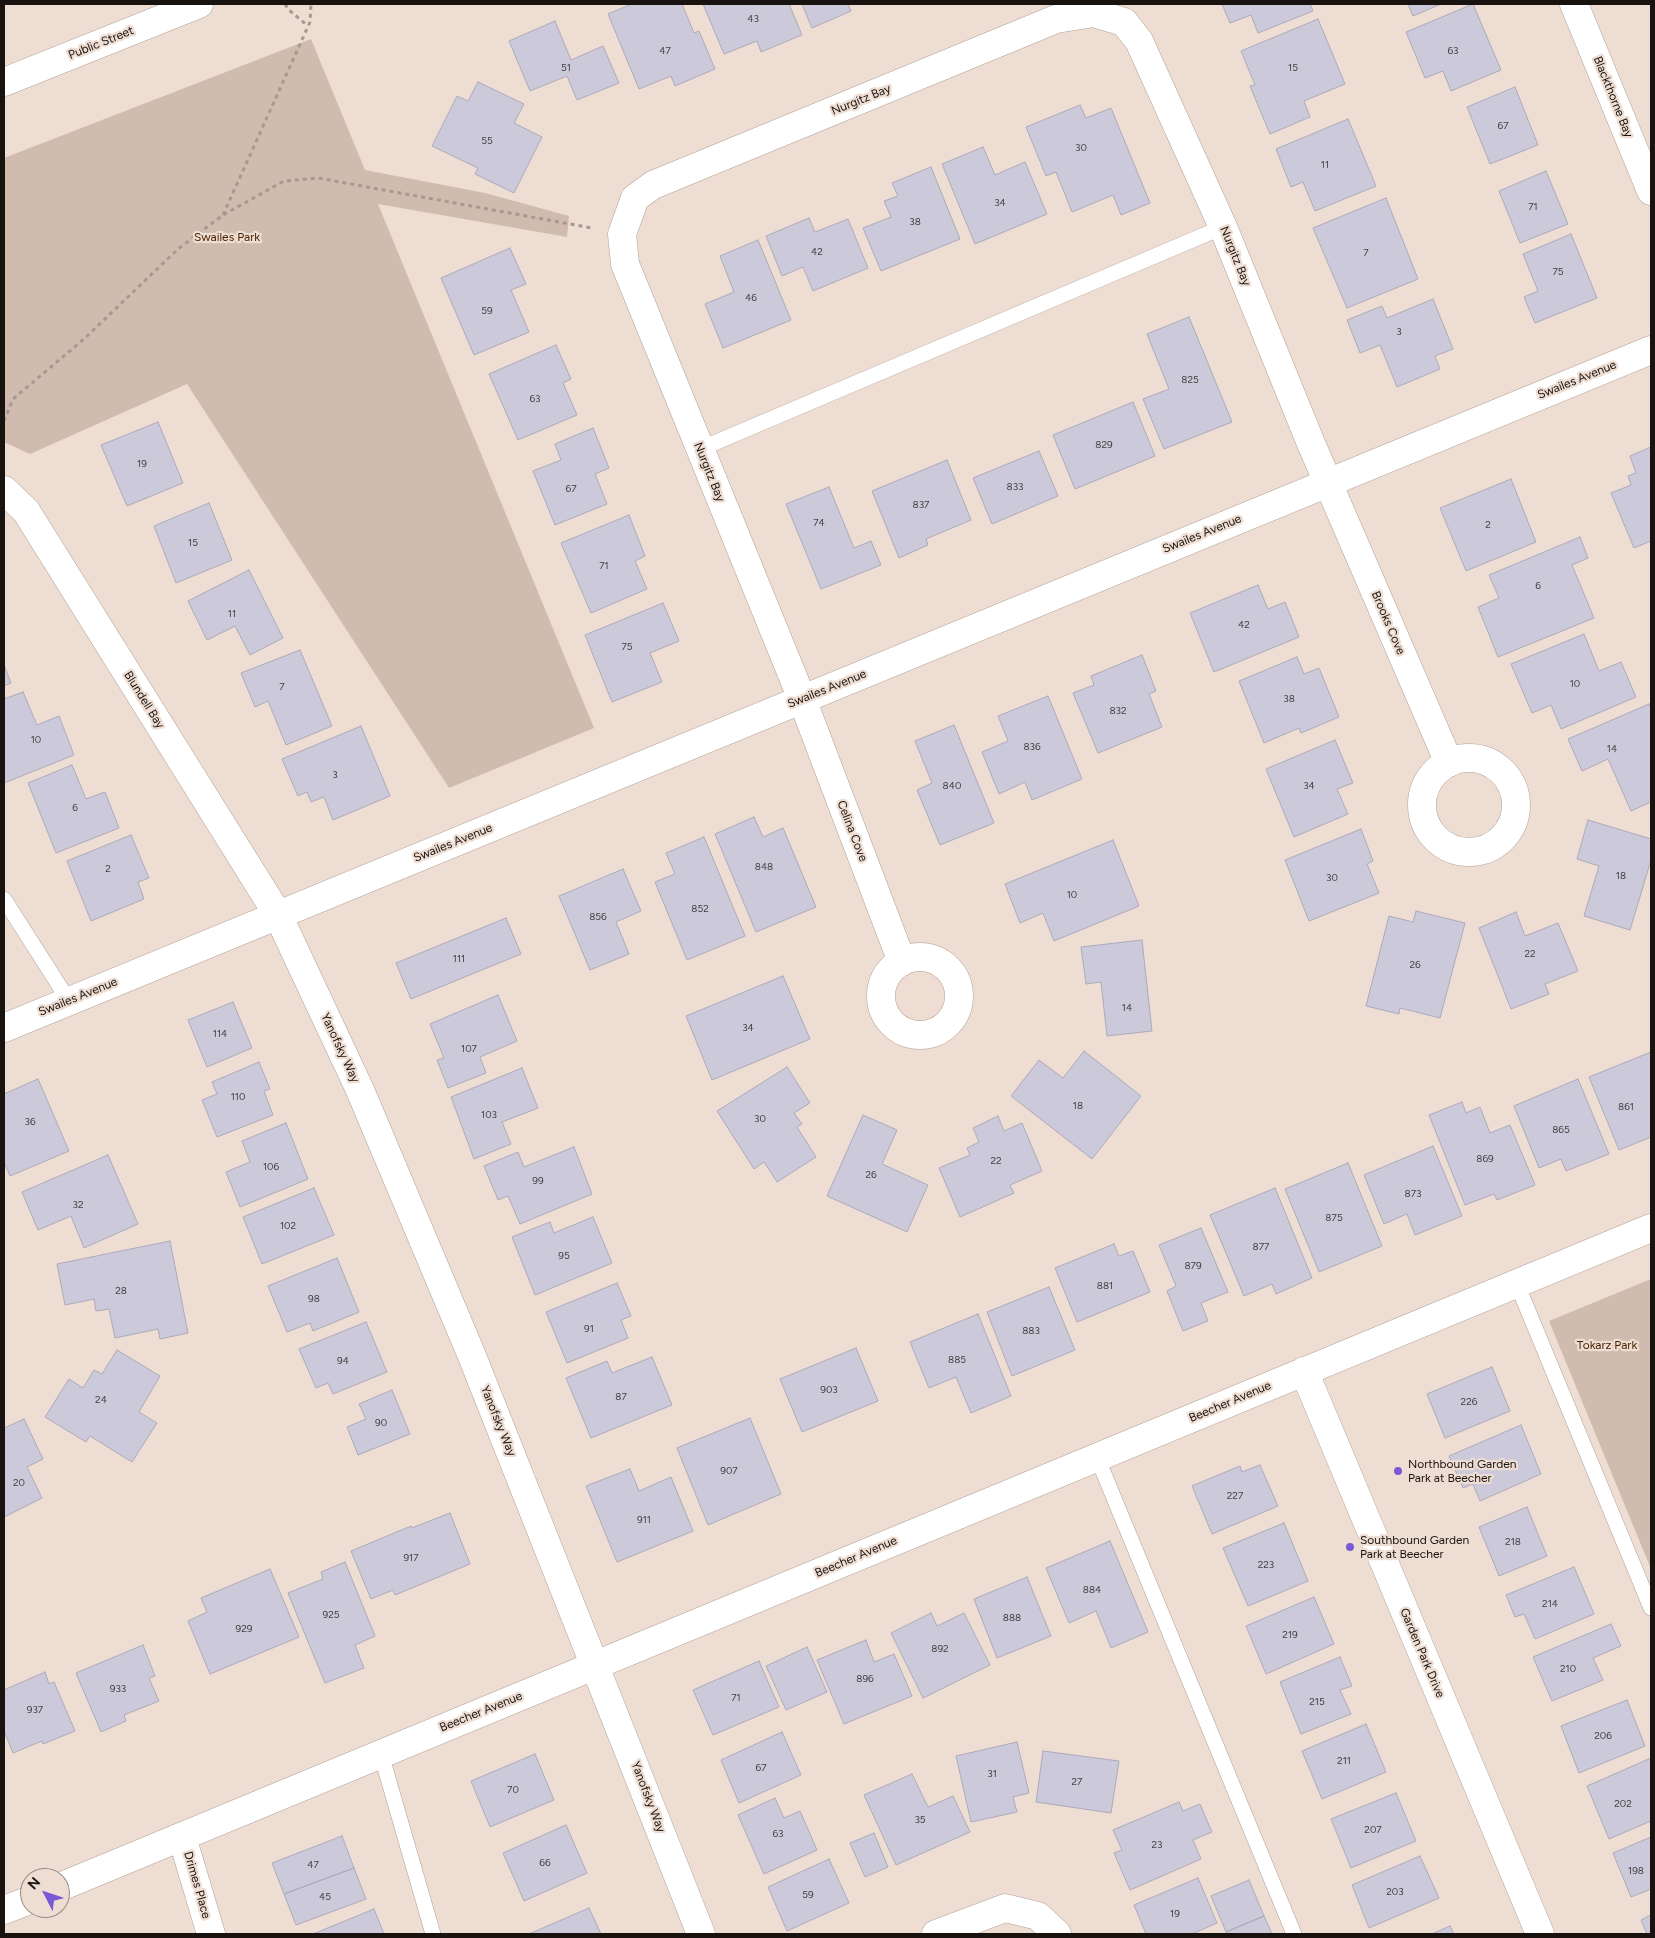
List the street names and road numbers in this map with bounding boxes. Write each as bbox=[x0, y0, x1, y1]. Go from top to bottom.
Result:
street label: Public Street bbox=[66, 23, 136, 63]
street label: Blackthorne Bay bbox=[1590, 54, 1636, 140]
street label: Nurgitz Bay bbox=[829, 82, 893, 118]
street label: Nurgitz Bay bbox=[1217, 224, 1253, 288]
street label: Swailes Avenue bbox=[1535, 358, 1619, 402]
street label: Nurgitz Bay bbox=[691, 440, 727, 504]
street label: Swailes Avenue bbox=[1160, 512, 1244, 556]
street label: Brooks Cove bbox=[1368, 589, 1408, 657]
street label: Swailes Avenue bbox=[785, 667, 869, 711]
street label: Blundell Bay bbox=[121, 669, 167, 731]
street label: Celina Cove bbox=[834, 798, 870, 864]
street label: Swailes Avenue bbox=[411, 821, 495, 865]
street label: Swailes Avenue bbox=[36, 975, 120, 1019]
street label: Yanofsky Way bbox=[318, 1011, 362, 1085]
street label: Beecher Avenue bbox=[1187, 1378, 1273, 1426]
street label: Yanofsky Way bbox=[477, 1384, 519, 1458]
street label: Beecher Avenue bbox=[813, 1533, 899, 1581]
street label: Garden Park Drive bbox=[1397, 1606, 1447, 1700]
street label: Beecher Avenue bbox=[438, 1689, 524, 1735]
street label: Yanofsky Way bbox=[628, 1760, 668, 1834]
street label: Drimes Place bbox=[181, 1850, 213, 1920]

